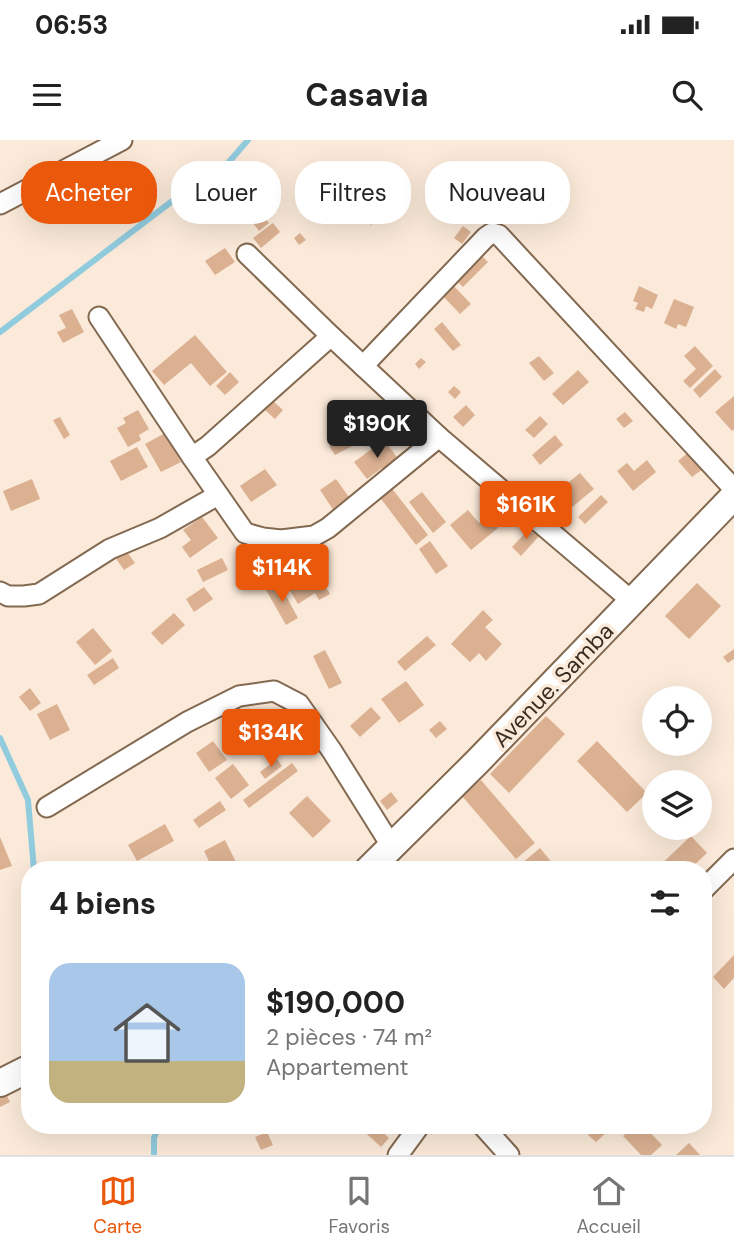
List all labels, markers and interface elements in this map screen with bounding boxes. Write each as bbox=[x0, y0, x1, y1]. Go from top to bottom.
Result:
text: 06:53 bbox=[35, 8, 108, 42]
text: Casavia bbox=[305, 74, 429, 116]
icon: menu bbox=[28, 76, 66, 114]
icon: search bbox=[668, 76, 706, 114]
chip: Acheter bbox=[21, 161, 157, 224]
chip: Louer bbox=[171, 161, 281, 224]
chip: Filtres bbox=[295, 161, 411, 224]
chip: Nouveau bbox=[425, 161, 570, 224]
pin: $190K bbox=[328, 400, 426, 460]
text: $190K bbox=[343, 408, 411, 438]
pin: $161K bbox=[477, 482, 575, 541]
text: $161K bbox=[496, 489, 556, 519]
pin: $114K bbox=[233, 545, 331, 604]
text: $114K bbox=[252, 552, 312, 582]
street label: Avenue. Samba bbox=[486, 616, 620, 754]
map controls bbox=[642, 686, 712, 840]
button: locate bbox=[642, 686, 712, 756]
pin: $134K bbox=[222, 710, 320, 769]
text: $134K bbox=[238, 717, 304, 747]
button: layers bbox=[642, 770, 712, 840]
text: 4 biens bbox=[49, 884, 156, 923]
icon: filters bbox=[646, 884, 684, 922]
text: $190,000 bbox=[266, 983, 405, 1022]
icon: home bbox=[105, 991, 189, 1075]
text: 2 pièces · 74 m² bbox=[266, 1022, 432, 1052]
text: Appartement bbox=[266, 1052, 409, 1082]
tab: Carte bbox=[93, 1172, 142, 1239]
tab: Favoris bbox=[329, 1172, 390, 1239]
tab: Accueil bbox=[576, 1172, 641, 1239]

